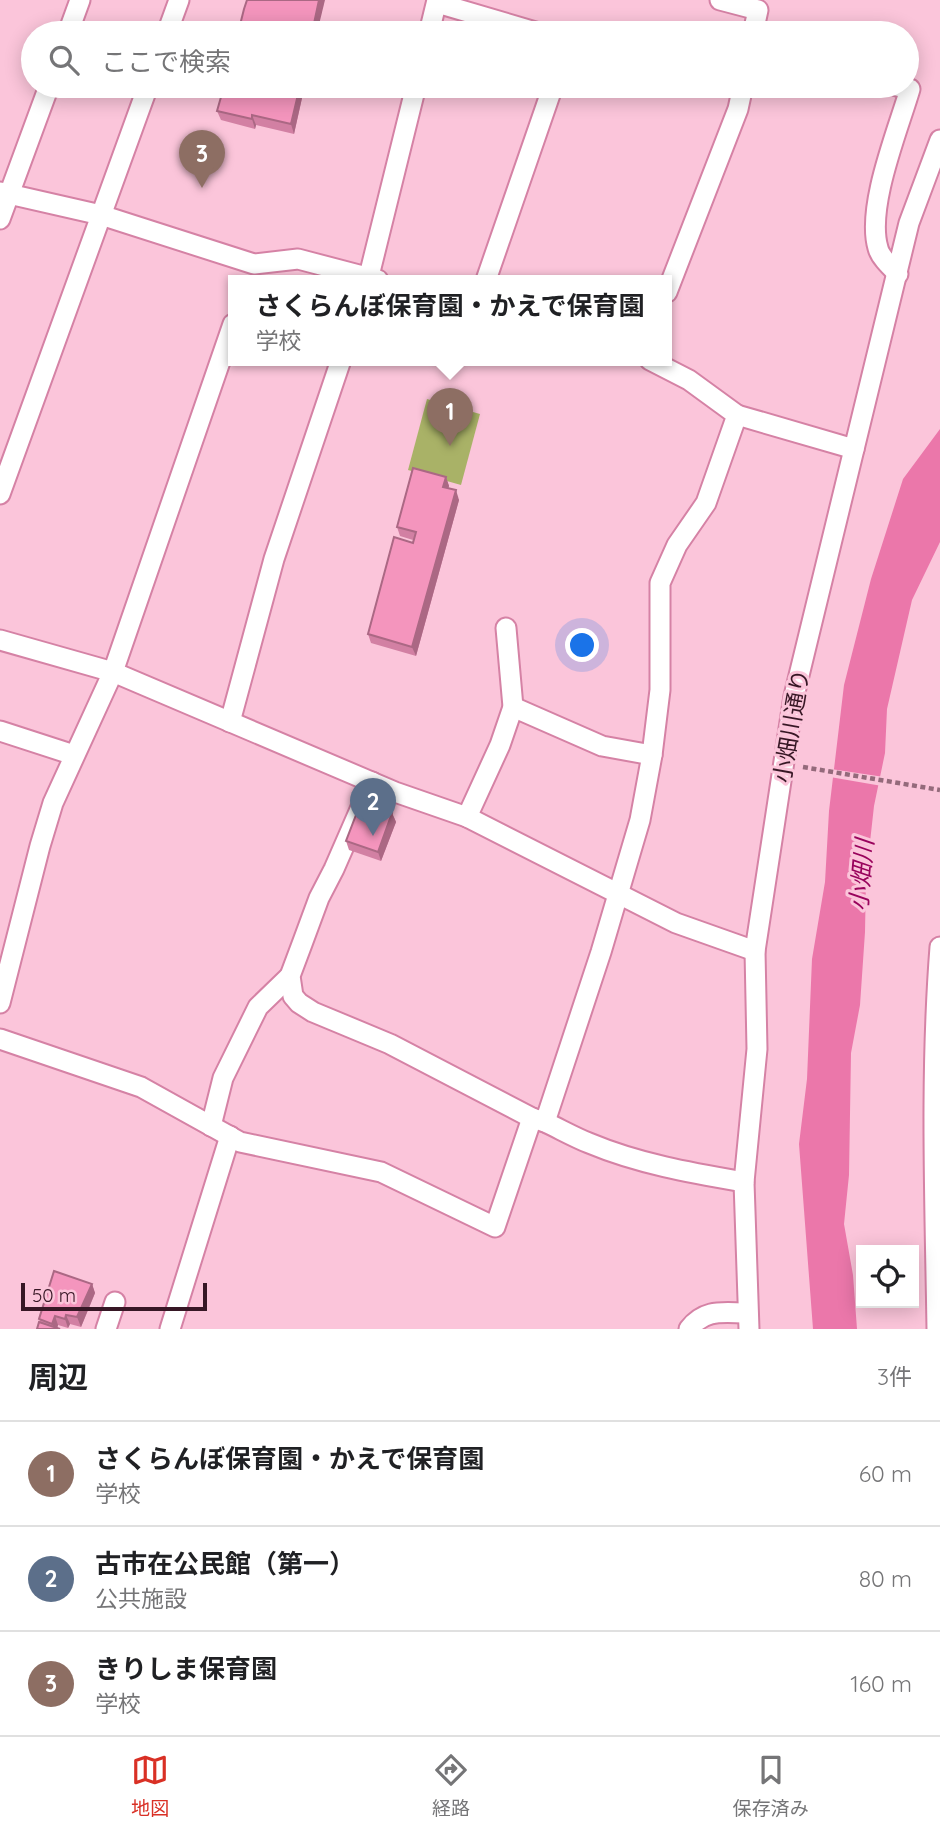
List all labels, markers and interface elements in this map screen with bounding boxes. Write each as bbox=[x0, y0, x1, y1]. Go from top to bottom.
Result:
search box bbox=[21, 21, 919, 98]
icon: search bbox=[45, 41, 83, 79]
text: ここで検索 bbox=[101, 45, 231, 78]
pin: 3 bbox=[179, 130, 225, 188]
popup bbox=[228, 275, 672, 366]
text: さくらんぼ保育園・かえで保育園 bbox=[255, 289, 645, 322]
text: 学校 bbox=[255, 326, 301, 355]
pin: 1 bbox=[427, 388, 473, 446]
your location bbox=[565, 628, 599, 662]
street label: 小畑川通り bbox=[767, 667, 815, 785]
pin: 2 bbox=[350, 778, 396, 836]
water label: 小畑川 bbox=[843, 835, 879, 912]
map controls bbox=[856, 1245, 919, 1308]
button: locate bbox=[856, 1245, 919, 1308]
scale bar bbox=[21, 1280, 206, 1312]
text: 50 m bbox=[32, 1283, 76, 1307]
text: 周辺 bbox=[28, 1358, 88, 1396]
text: 3件 bbox=[877, 1362, 912, 1391]
text: さくらんぼ保育園・かえで保育園 bbox=[95, 1442, 484, 1475]
text: 1 bbox=[47, 1459, 55, 1488]
text: 60 m bbox=[859, 1459, 912, 1488]
text: 学校 bbox=[95, 1479, 141, 1508]
text: 古市在公民館（第一） bbox=[95, 1547, 355, 1580]
text: 2 bbox=[44, 1564, 58, 1593]
text: 80 m bbox=[859, 1564, 912, 1593]
text: 公共施設 bbox=[95, 1584, 187, 1613]
text: きりしま保育園 bbox=[95, 1652, 277, 1685]
text: 3 bbox=[45, 1669, 57, 1698]
text: 160 m bbox=[850, 1669, 912, 1698]
text: 学校 bbox=[95, 1689, 141, 1718]
tab: 地図 bbox=[131, 1751, 169, 1820]
tab: 経路 bbox=[432, 1751, 470, 1820]
tab: 保存済み bbox=[733, 1751, 809, 1820]

